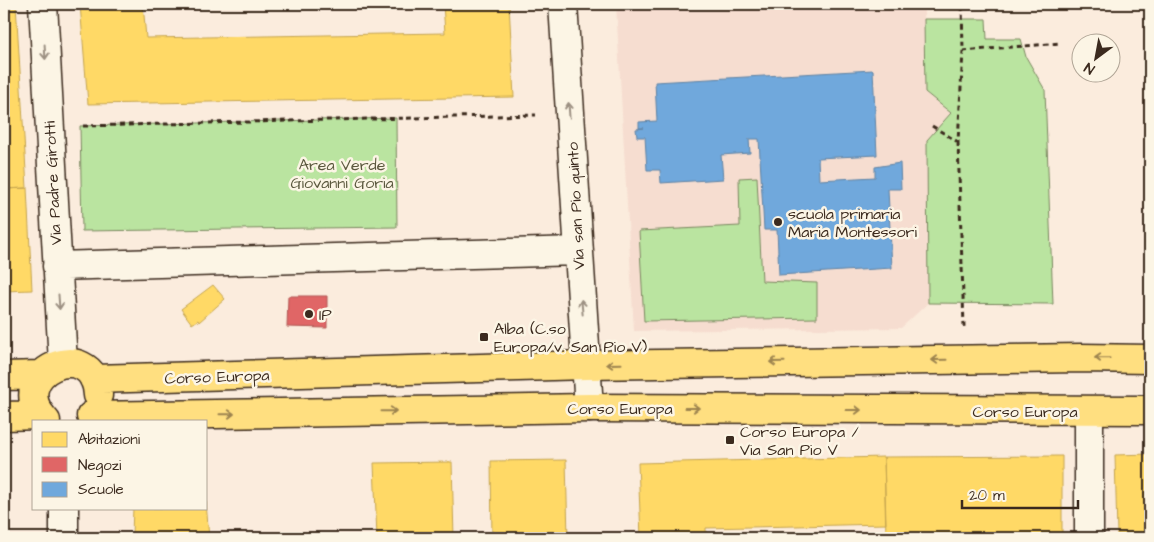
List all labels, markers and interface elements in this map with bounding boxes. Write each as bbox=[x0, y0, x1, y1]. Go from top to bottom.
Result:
north arrow bbox=[1072, 32, 1122, 82]
one-way arrow bbox=[41, 44, 50, 60]
text: N bbox=[1080, 57, 1099, 79]
one-way arrow bbox=[565, 102, 574, 118]
street label: Via Padre Girotti bbox=[39, 120, 67, 246]
street label: Via san Pio quinto bbox=[562, 142, 590, 270]
park label: Area Verde Giovanni Goria bbox=[290, 154, 394, 194]
place label: scuola primaria Maria Montessori bbox=[788, 203, 917, 243]
marker: scuola primaria Maria Montessori bbox=[772, 216, 784, 228]
one-way arrow bbox=[54, 294, 64, 310]
one-way arrow bbox=[577, 299, 586, 315]
place label: IP bbox=[319, 304, 332, 326]
marker: IP bbox=[303, 308, 315, 320]
place label: Alba (C.so Europa/v. San Pio V) bbox=[494, 318, 648, 358]
marker: Alba (C.so Europa/v. San Pio V) bbox=[478, 331, 490, 343]
one-way arrow bbox=[1094, 353, 1110, 363]
one-way arrow bbox=[931, 355, 948, 365]
one-way arrow bbox=[769, 357, 785, 367]
one-way arrow bbox=[606, 360, 622, 369]
street label: Corso Europa bbox=[164, 364, 270, 390]
street label: Corso Europa bbox=[567, 398, 673, 420]
street label: Corso Europa bbox=[972, 401, 1078, 423]
one-way arrow bbox=[683, 404, 699, 413]
one-way arrow bbox=[846, 405, 862, 415]
one-way arrow bbox=[381, 406, 397, 416]
one-way arrow bbox=[218, 409, 235, 419]
legend bbox=[32, 420, 208, 510]
place label: Corso Europa / Via San Pio V bbox=[740, 421, 859, 461]
text: Abitazioni bbox=[78, 429, 141, 450]
marker: Corso Europa / Via San Pio V bbox=[724, 434, 736, 446]
text: Negozi bbox=[78, 455, 122, 477]
scale bar bbox=[962, 477, 1078, 509]
text: Scuole bbox=[78, 479, 124, 500]
text: 20 m bbox=[969, 485, 1005, 506]

